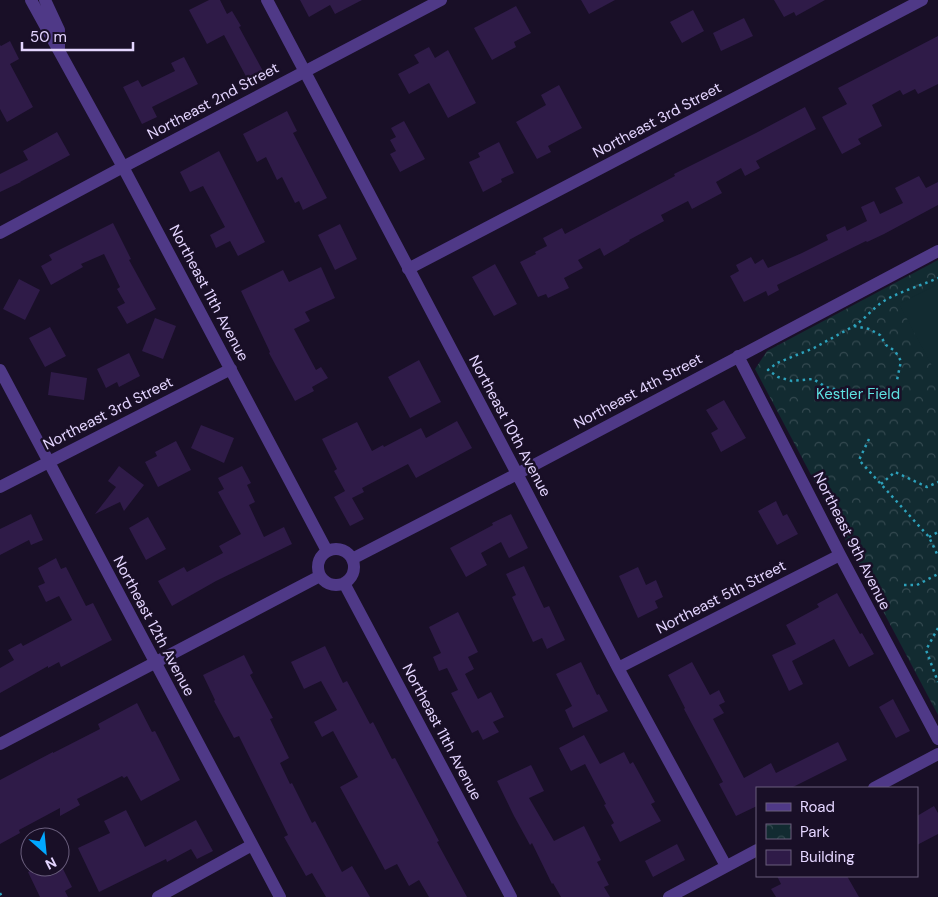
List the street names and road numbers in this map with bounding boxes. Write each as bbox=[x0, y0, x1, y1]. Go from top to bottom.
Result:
street label: Northeast 2nd Street bbox=[144, 58, 282, 144]
street label: Northeast 3rd Street bbox=[589, 78, 725, 162]
street label: Northeast 11th Avenue bbox=[165, 221, 253, 365]
street label: Northeast 4th Street bbox=[570, 349, 706, 433]
street label: Northeast 10th Avenue bbox=[464, 352, 556, 500]
street label: Northeast 3rd Street bbox=[40, 372, 176, 454]
street label: Northeast 9th Avenue bbox=[809, 469, 895, 613]
street label: Northeast 12th Avenue bbox=[109, 552, 199, 700]
street label: Northeast 5th Street bbox=[653, 556, 789, 638]
street label: Northeast 11th Avenue bbox=[398, 660, 486, 804]

